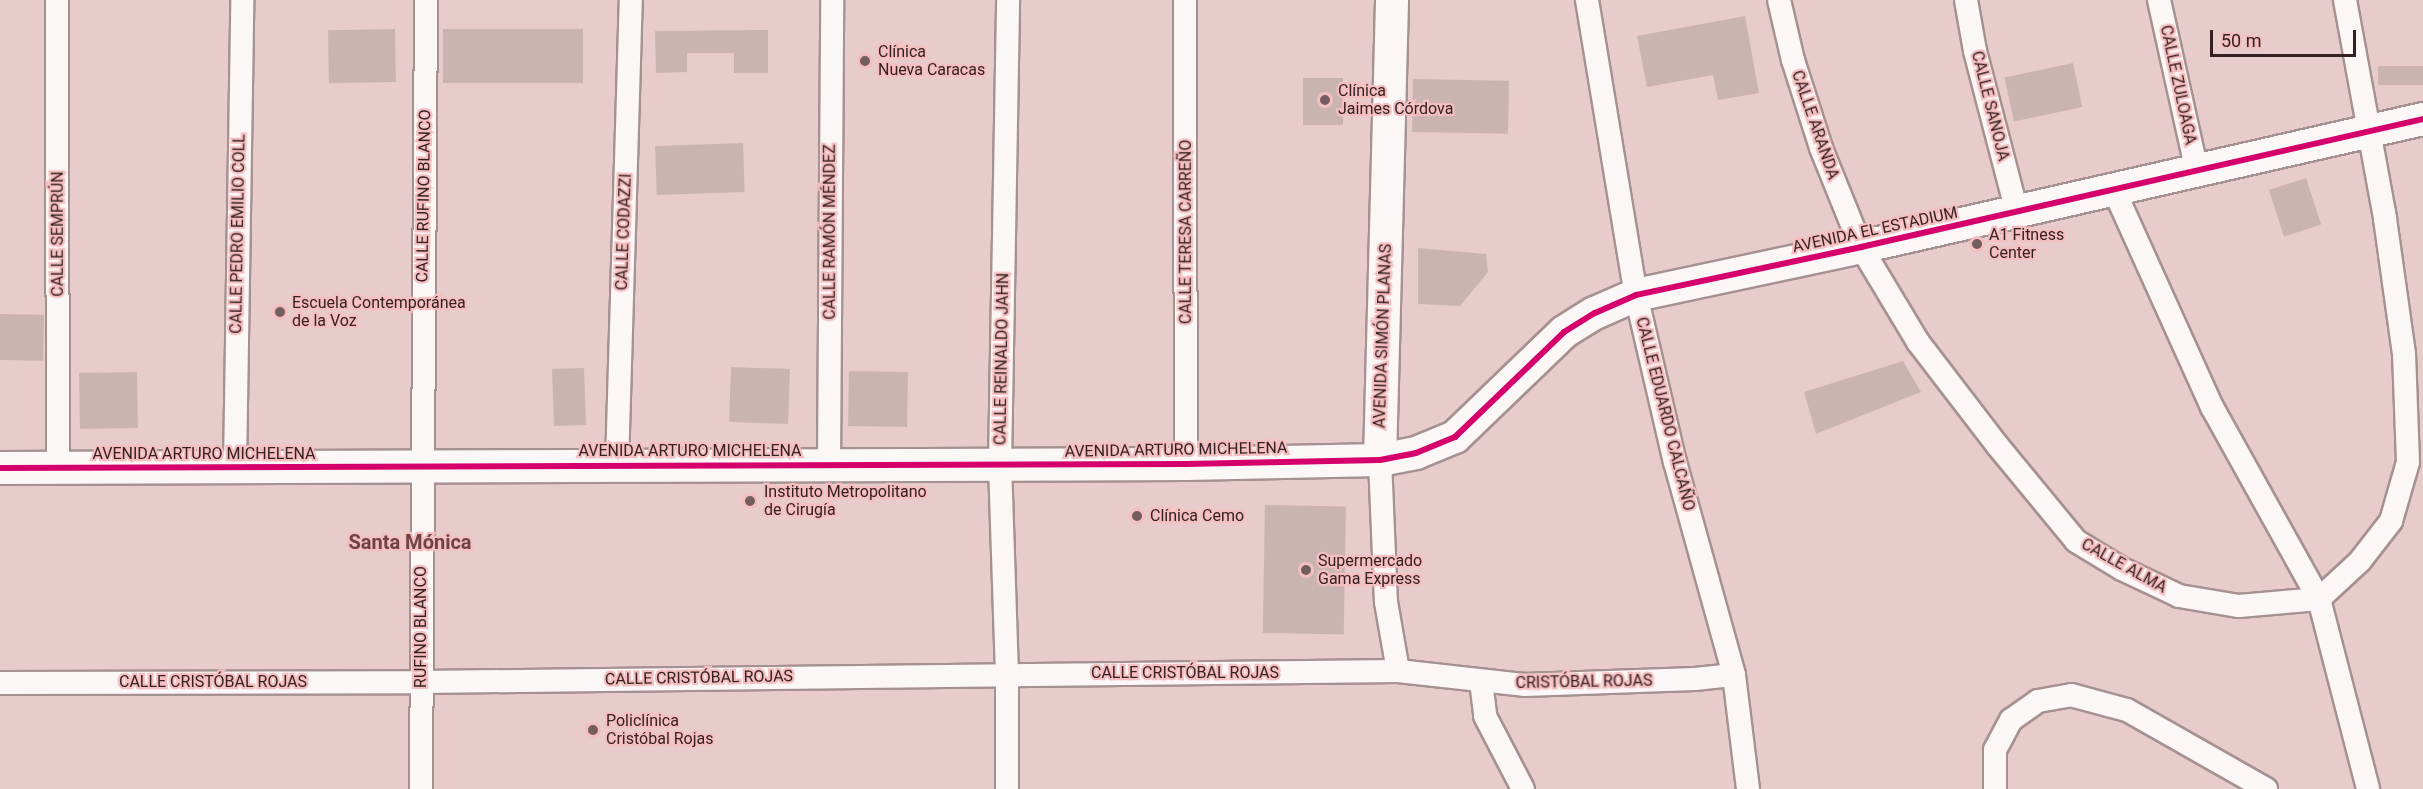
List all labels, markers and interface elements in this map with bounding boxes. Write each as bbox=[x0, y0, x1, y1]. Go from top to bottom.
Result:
scale bar bbox=[2213, 18, 2358, 56]
street label: CALLE ZULOAGA bbox=[2156, 23, 2200, 147]
text: 50 m bbox=[2221, 30, 2261, 51]
place label: Clínica Nueva Caracas bbox=[878, 42, 985, 80]
street label: CALLE SANOJA bbox=[1967, 49, 2013, 163]
marker: Clínica Nueva Caracas bbox=[856, 52, 874, 70]
street label: CALLE ARANDA bbox=[1787, 68, 1843, 182]
place label: Clínica Jaimes Córdova bbox=[1338, 81, 1453, 119]
marker: Clínica Jaimes Córdova bbox=[1316, 91, 1334, 109]
street label: CALLE RUFINO BLANCO bbox=[413, 109, 435, 283]
street label: CALLE PEDRO EMILIO COLL bbox=[227, 134, 249, 334]
street label: CALLE TERESA CARREÑO bbox=[1176, 140, 1196, 324]
street label: CALLE RAMÓN MÉNDEZ bbox=[820, 144, 840, 320]
street label: CALLE SEMPRÚN bbox=[48, 171, 68, 297]
street label: CALLE CODAZZI bbox=[612, 173, 636, 291]
street label: AVENIDA EL ESTADIUM bbox=[1791, 203, 1959, 257]
place label: A1 Fitness Center bbox=[1989, 225, 2064, 263]
marker: A1 Fitness Center bbox=[1970, 237, 1984, 251]
street label: AVENIDA SIMÓN PLANAS bbox=[1370, 243, 1396, 429]
street label: CALLE REINALDO JAHN bbox=[991, 273, 1013, 445]
place label: Escuela Contemporánea de la Voz bbox=[292, 293, 466, 331]
marker: Escuela Contemporánea de la Voz bbox=[273, 305, 287, 319]
street label: CALLE EDUARDO CALCAÑO bbox=[1632, 315, 1698, 513]
street label: AVENIDA ARTURO MICHELENA bbox=[1064, 438, 1288, 462]
street label: AVENIDA ARTURO MICHELENA bbox=[579, 441, 801, 461]
street label: AVENIDA ARTURO MICHELENA bbox=[93, 444, 315, 464]
place label: Instituto Metropolitano de Cirugía bbox=[764, 482, 927, 520]
marker: Instituto Metropolitano de Cirugía bbox=[741, 492, 759, 510]
place label: Clínica Cemo bbox=[1150, 506, 1244, 526]
marker: Clínica Cemo bbox=[1128, 507, 1146, 525]
district label: Santa Mónica bbox=[348, 530, 472, 554]
street label: CALLE ALMA bbox=[2078, 535, 2170, 597]
place label: Supermercado Gama Express bbox=[1318, 551, 1422, 589]
marker: Supermercado Gama Express bbox=[1299, 563, 1313, 577]
street label: RUFINO BLANCO bbox=[411, 566, 431, 688]
street label: CALLE CRISTÓBAL ROJAS bbox=[1091, 663, 1279, 683]
street label: CALLE CRISTÓBAL ROJAS bbox=[605, 667, 793, 689]
street label: CRISTÓBAL ROJAS bbox=[1515, 671, 1653, 693]
street label: CALLE CRISTÓBAL ROJAS bbox=[119, 672, 307, 692]
place label: Policlínica Cristóbal Rojas bbox=[606, 711, 714, 749]
marker: Policlínica Cristóbal Rojas bbox=[584, 721, 602, 739]

